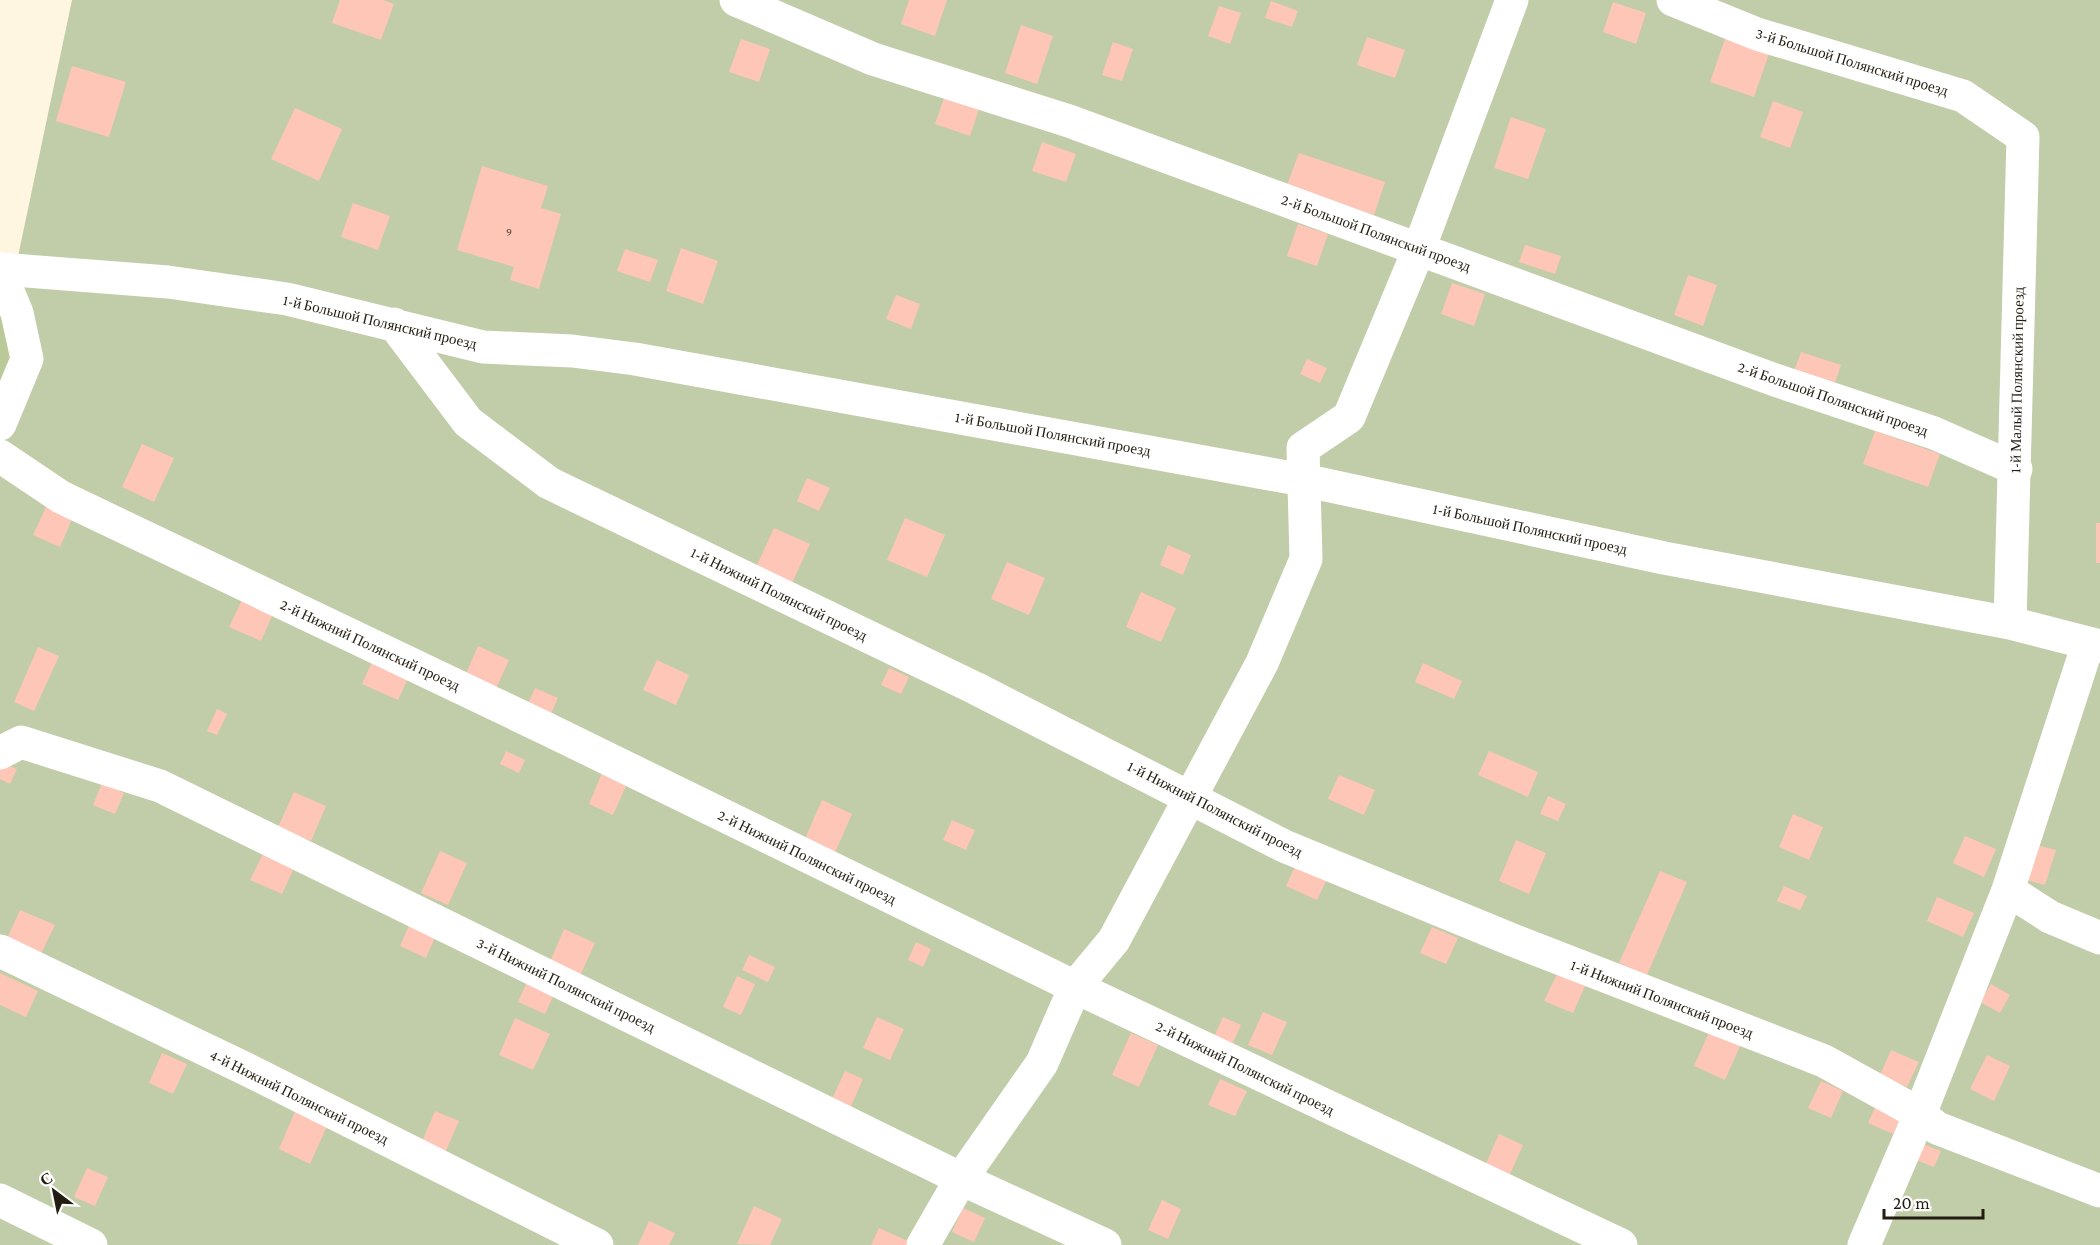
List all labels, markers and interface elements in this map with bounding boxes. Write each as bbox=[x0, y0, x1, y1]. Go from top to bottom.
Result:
street label: 3-й Большой Полянский проезд bbox=[1754, 25, 1950, 99]
street label: 2-й Большой Полянский проезд bbox=[1279, 191, 1473, 275]
house number: 9 bbox=[506, 225, 512, 239]
street label: 1-й Малый Полянский проезд bbox=[2007, 286, 2027, 473]
street label: 1-й Большой Полянский проезд bbox=[282, 292, 479, 352]
street label: 2-й Большой Полянский проезд bbox=[1736, 359, 1931, 439]
street label: 1-й Большой Полянский проезд bbox=[954, 409, 1152, 459]
street label: 1-й Большой Полянский проезд bbox=[1431, 501, 1629, 557]
street label: 1-й Нижний Полянский проезд bbox=[688, 544, 870, 644]
street label: 2-й Нижний Полянский проезд bbox=[278, 596, 463, 694]
street label: 1-й Нижний Полянский проезд bbox=[1125, 758, 1305, 860]
street label: 2-й Нижний Полянский проезд bbox=[715, 807, 899, 907]
street label: 3-й Нижний Полянский проезд bbox=[474, 935, 658, 1035]
street label: 1-й Нижний Полянский проезд bbox=[1569, 957, 1756, 1041]
street label: 2-й Нижний Полянский проезд bbox=[1153, 1018, 1337, 1118]
street label: 4-й Нижний Полянский проезд bbox=[207, 1047, 391, 1147]
north arrow bbox=[24, 1161, 84, 1221]
text: С bbox=[37, 1168, 56, 1189]
scale bar bbox=[1884, 1182, 1983, 1220]
text: 20 m bbox=[1893, 1193, 1930, 1213]

